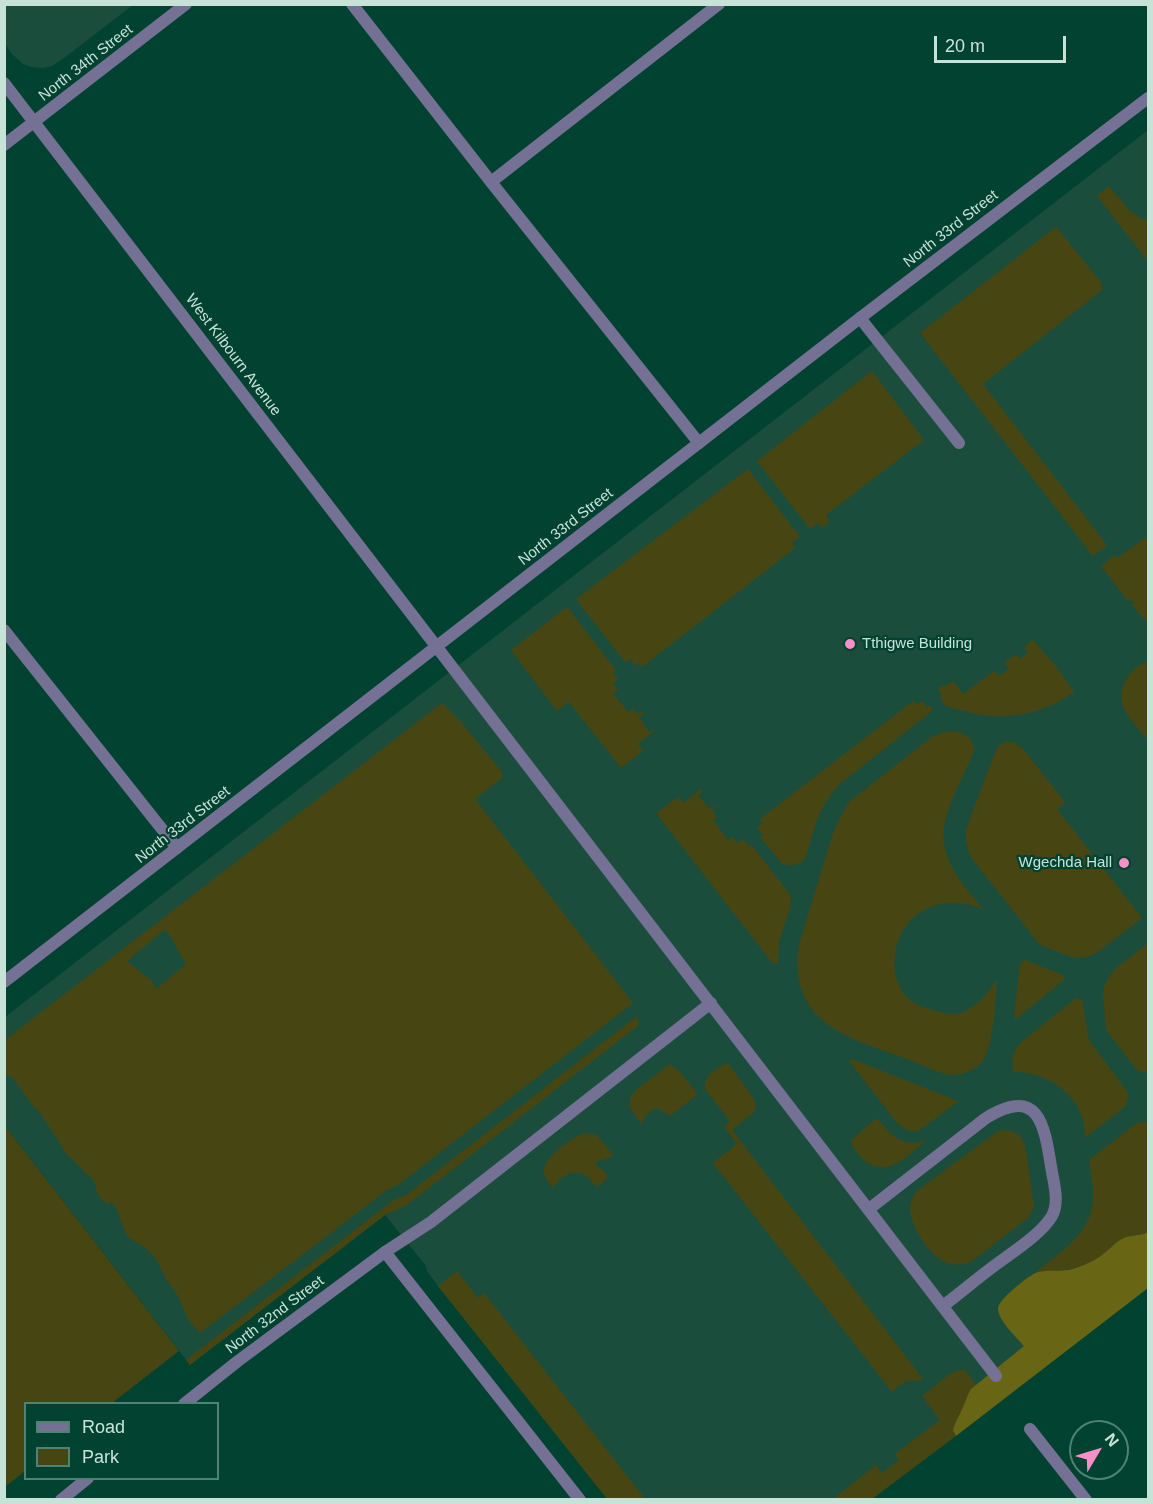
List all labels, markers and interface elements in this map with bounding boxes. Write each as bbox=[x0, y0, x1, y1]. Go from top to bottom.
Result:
street label: North 34th Street bbox=[35, 21, 137, 105]
scale bar bbox=[937, 24, 1069, 62]
text: 20 m bbox=[945, 36, 985, 56]
street label: North 33rd Street bbox=[900, 186, 1002, 272]
street label: West Kilbourn Avenue bbox=[181, 291, 285, 419]
street label: North 33rd Street bbox=[515, 484, 617, 570]
place label: Tthigwe Building bbox=[862, 635, 972, 653]
marker: Tthigwe Building bbox=[843, 637, 857, 651]
street label: North 33rd Street bbox=[132, 782, 234, 868]
place label: Wgechda Hall bbox=[1019, 854, 1112, 872]
marker: Wgechda Hall bbox=[1117, 856, 1131, 870]
street label: North 32nd Street bbox=[222, 1272, 328, 1358]
legend bbox=[24, 1402, 219, 1480]
text: Road bbox=[82, 1417, 125, 1437]
north arrow bbox=[1069, 1420, 1129, 1480]
text: N bbox=[1102, 1430, 1122, 1450]
text: Park bbox=[82, 1447, 119, 1467]

